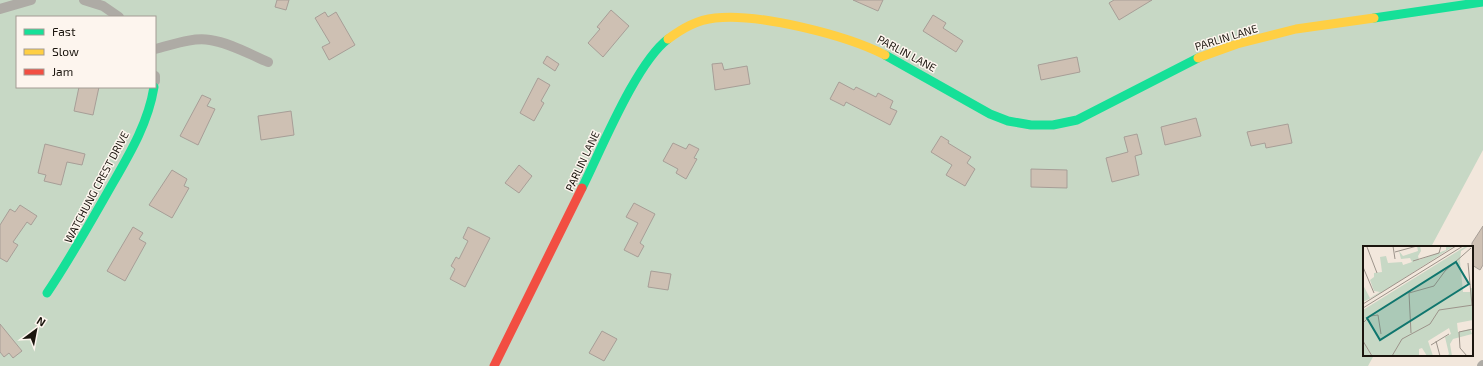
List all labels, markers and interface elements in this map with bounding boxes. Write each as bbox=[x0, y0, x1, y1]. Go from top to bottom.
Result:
legend bbox=[16, 16, 156, 88]
street label: PARLIN LANE bbox=[1193, 21, 1259, 53]
text: Fast bbox=[52, 24, 76, 38]
street label: PARLIN LANE bbox=[875, 32, 939, 74]
text: Slow bbox=[52, 44, 79, 58]
text: Jam bbox=[52, 64, 73, 78]
street label: WATCHUNG CREST DRIVE bbox=[61, 129, 131, 245]
street label: PARLIN LANE bbox=[562, 129, 602, 193]
inset map bbox=[1363, 246, 1473, 356]
north arrow bbox=[16, 310, 56, 350]
text: N bbox=[35, 313, 48, 329]

